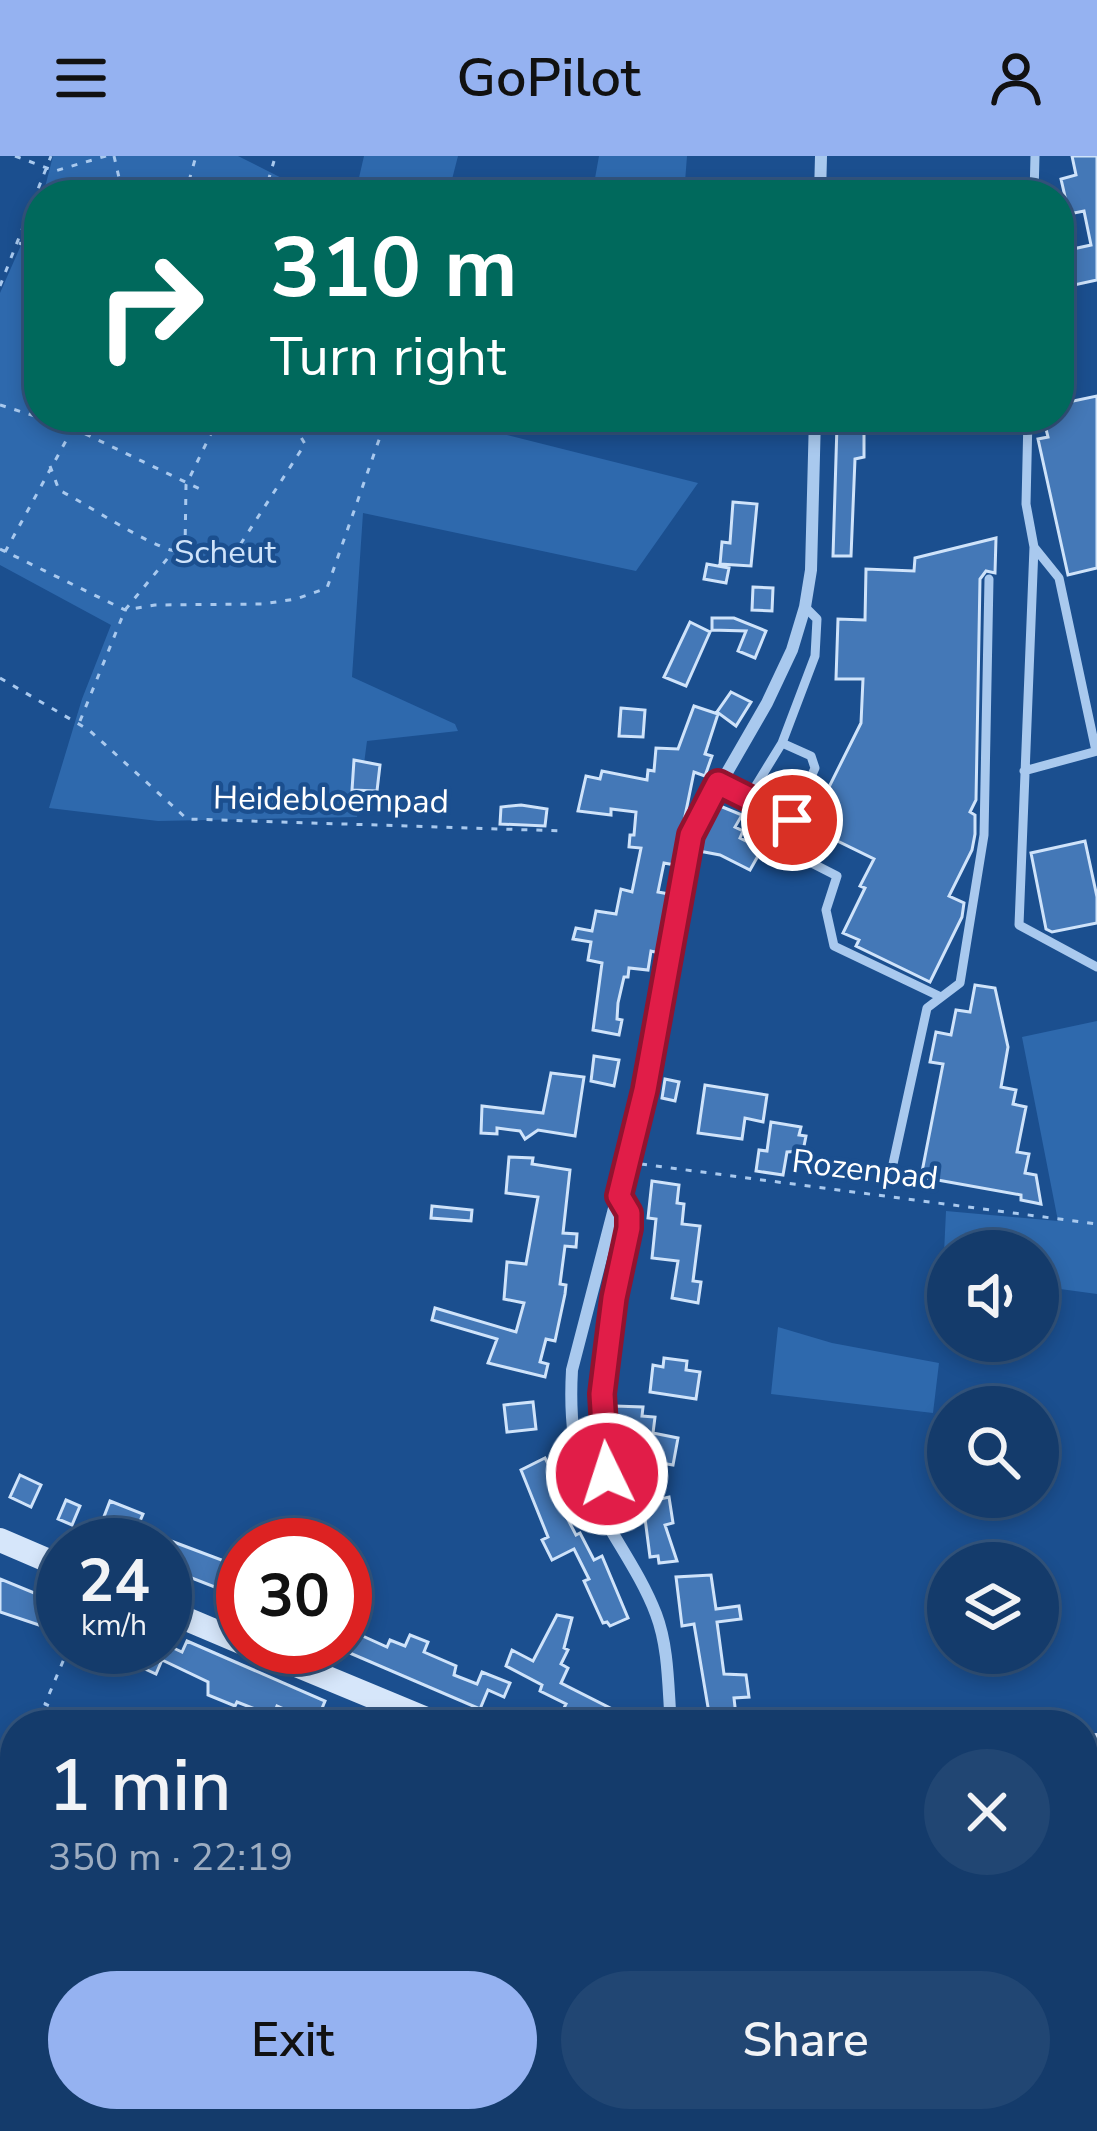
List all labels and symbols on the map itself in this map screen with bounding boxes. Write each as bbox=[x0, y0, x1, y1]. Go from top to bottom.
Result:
park label: Scheut bbox=[174, 530, 276, 575]
pin bbox=[741, 769, 843, 871]
street label: Heidebloempad bbox=[213, 775, 449, 825]
street label: Rozenpad bbox=[789, 1139, 941, 1201]
position arrow bbox=[544, 1411, 670, 1537]
speed limit sign: 30 bbox=[216, 1518, 372, 1674]

